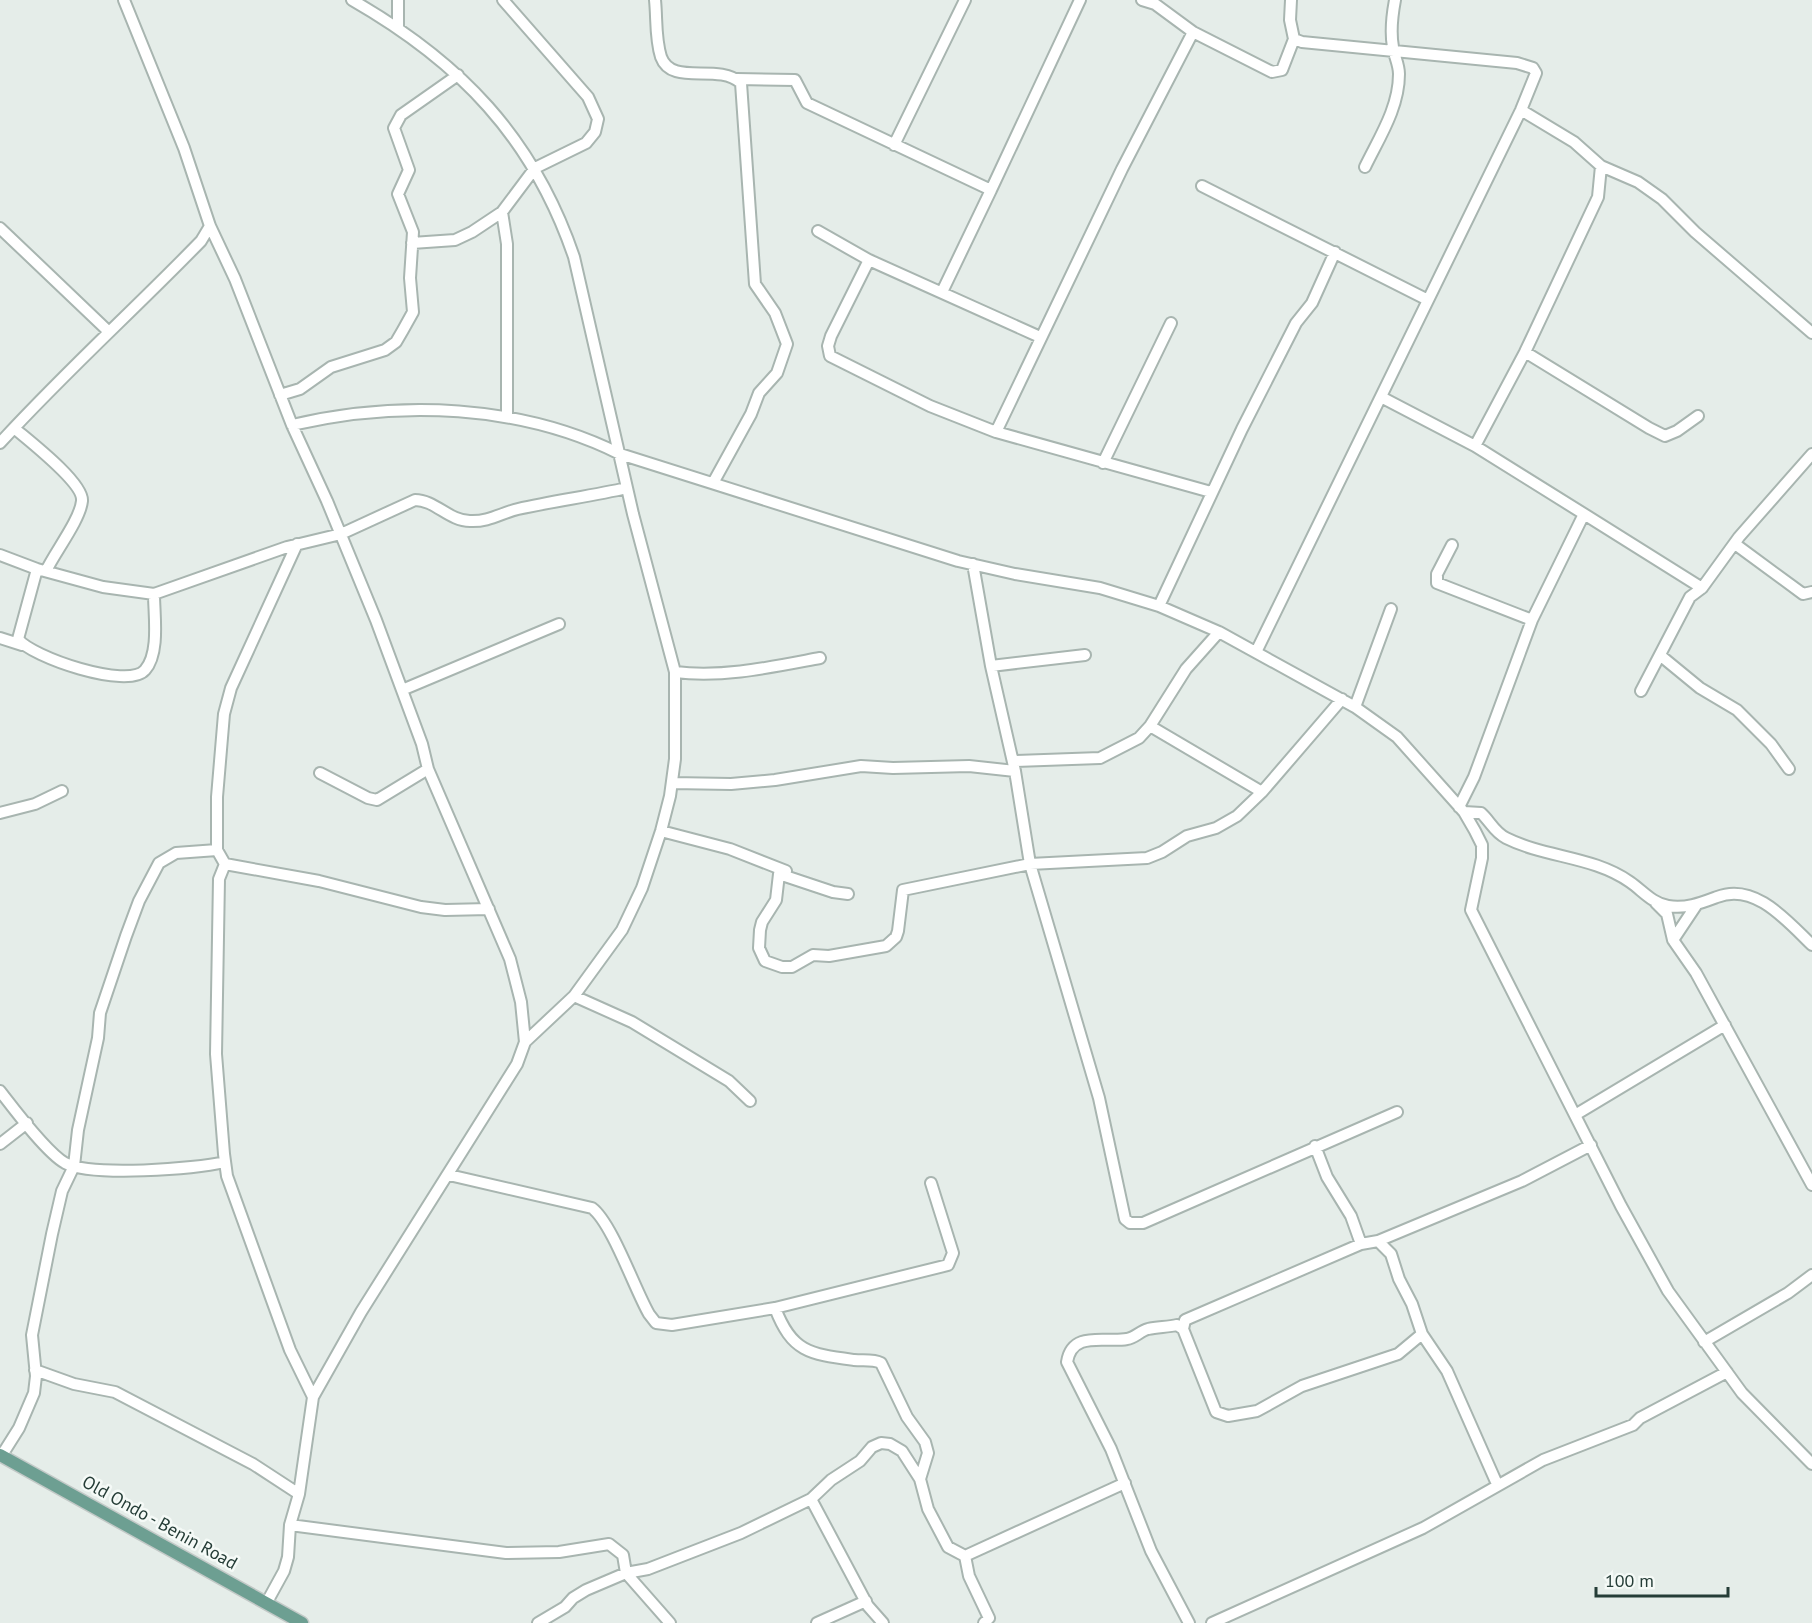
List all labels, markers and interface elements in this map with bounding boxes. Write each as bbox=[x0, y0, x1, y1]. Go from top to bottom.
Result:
street label: Old Ondo - Benin Road bbox=[78, 1470, 242, 1574]
scale bar bbox=[1596, 1560, 1728, 1598]
text: 100 m bbox=[1605, 1569, 1654, 1592]

